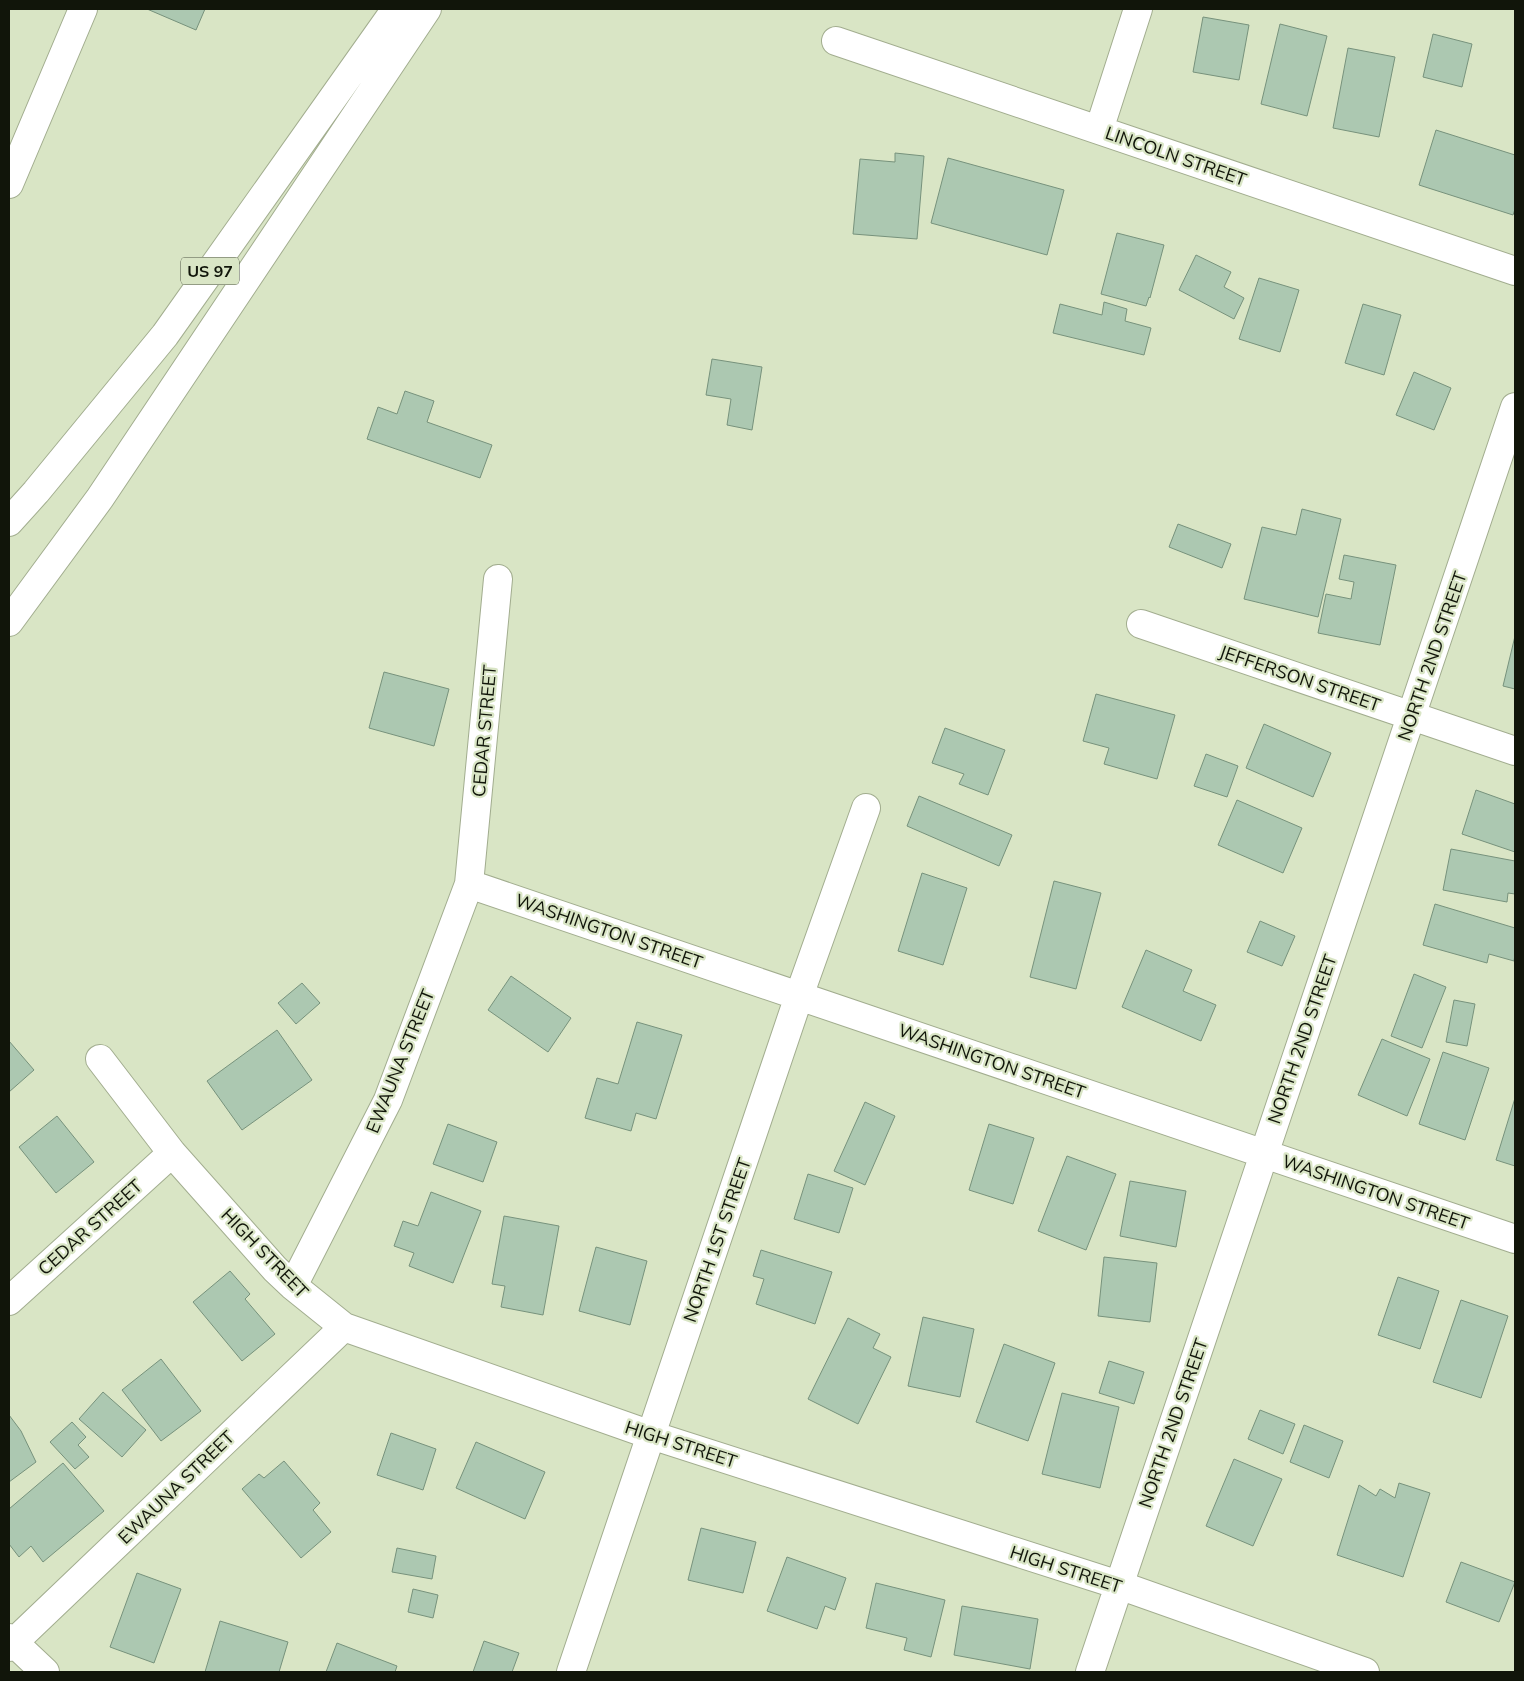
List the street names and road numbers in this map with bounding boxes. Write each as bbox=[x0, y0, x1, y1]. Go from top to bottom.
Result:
street label: LINCOLN STREET bbox=[1102, 121, 1250, 191]
road number: US 97 bbox=[181, 258, 239, 284]
street label: NORTH 2ND STREET bbox=[1392, 568, 1472, 744]
street label: JEFFERSON STREET bbox=[1216, 640, 1384, 716]
street label: CEDAR STREET bbox=[467, 664, 501, 798]
street label: WASHINGTON STREET bbox=[512, 888, 706, 974]
street label: NORTH 2ND STREET bbox=[1262, 951, 1342, 1127]
street label: EWAUNA STREET bbox=[361, 986, 439, 1136]
street label: WASHINGTON STREET bbox=[895, 1018, 1089, 1104]
street label: WASHINGTON STREET bbox=[1279, 1149, 1473, 1235]
street label: NORTH 1ST STREET bbox=[678, 1155, 756, 1325]
street label: CEDAR STREET bbox=[33, 1174, 147, 1280]
street label: HIGH STREET bbox=[216, 1203, 314, 1303]
street label: NORTH 2ND STREET bbox=[1133, 1335, 1213, 1511]
street label: HIGH STREET bbox=[622, 1415, 740, 1473]
street label: EWAUNA STREET bbox=[113, 1425, 239, 1548]
street label: HIGH STREET bbox=[1007, 1540, 1125, 1598]

